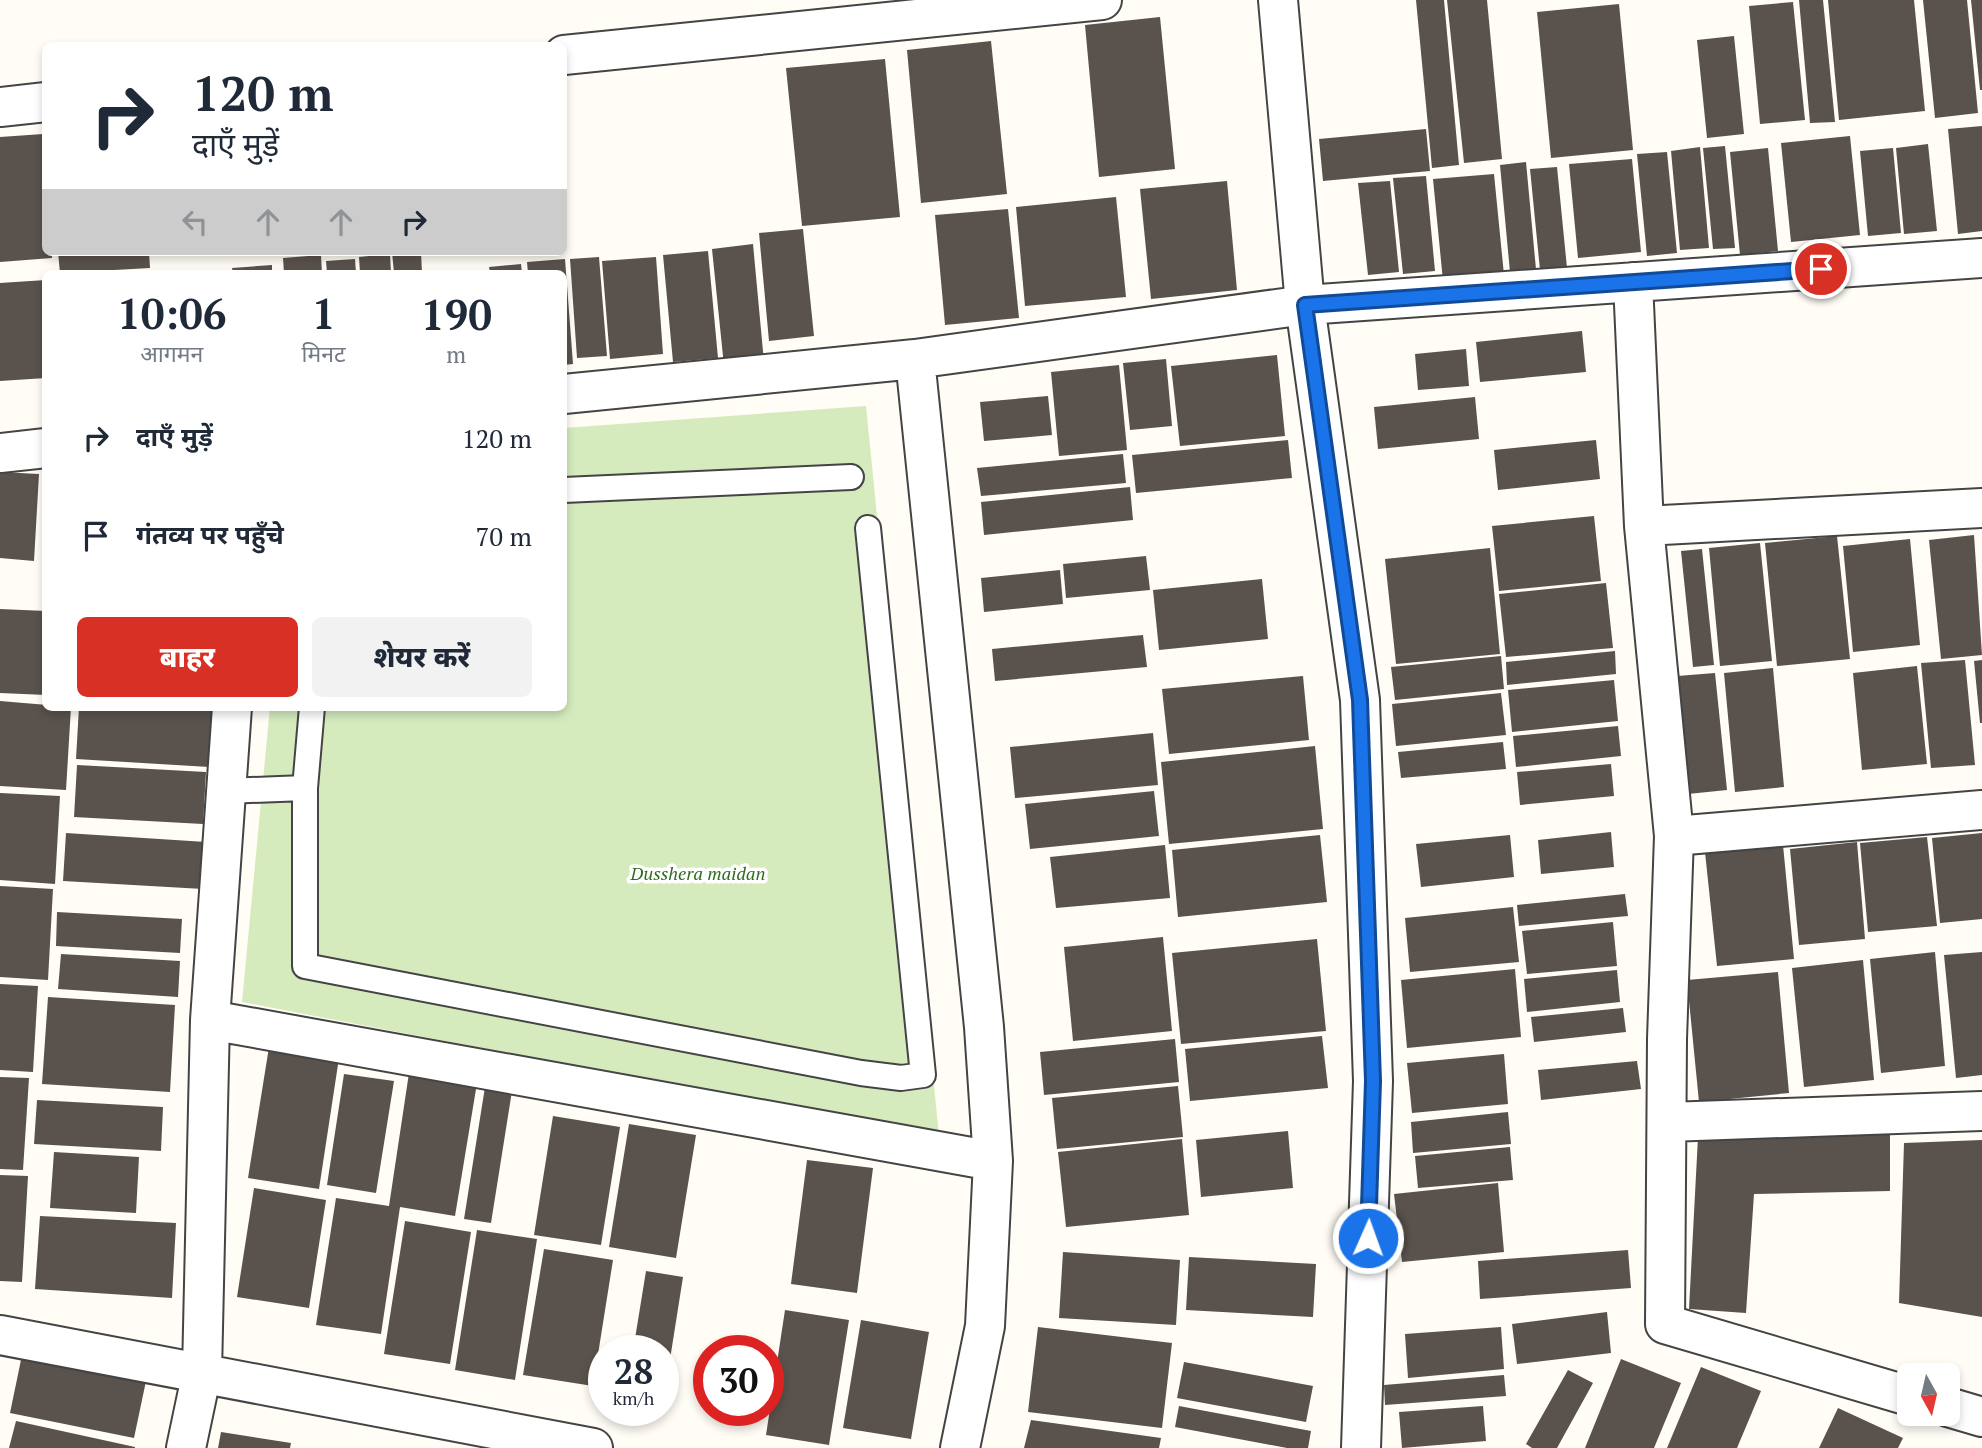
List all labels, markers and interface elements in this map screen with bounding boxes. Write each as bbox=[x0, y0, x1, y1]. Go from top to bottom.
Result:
text: 120 m bbox=[192, 60, 334, 125]
icon: right bbox=[77, 70, 168, 161]
text: दाएँ मुड़ें bbox=[192, 123, 279, 165]
icon: left bbox=[176, 203, 214, 241]
icon: ahead bbox=[249, 203, 287, 241]
icon: ahead bbox=[322, 203, 360, 241]
icon: right bbox=[395, 203, 433, 241]
pin bbox=[1791, 239, 1851, 299]
icon: arrive bbox=[1802, 250, 1840, 288]
text: 10:06 bbox=[117, 285, 226, 341]
text: 1 bbox=[312, 285, 335, 341]
text: 190 bbox=[421, 286, 492, 342]
text: आगमन bbox=[140, 338, 203, 369]
text: मिनट bbox=[302, 338, 346, 369]
text: m bbox=[446, 339, 466, 370]
icon: right bbox=[77, 419, 115, 457]
text: दाएँ मुड़ें bbox=[136, 419, 213, 453]
text: 120 m bbox=[462, 421, 532, 455]
icon: arrive bbox=[77, 517, 115, 555]
text: गंतव्य पर पहुँचे bbox=[136, 517, 284, 551]
text: 70 m bbox=[476, 519, 532, 553]
button: बाहर bbox=[77, 617, 298, 697]
button: शेयर करें bbox=[312, 617, 532, 697]
park label: Dusshera maidan bbox=[630, 861, 765, 885]
position arrow bbox=[1331, 1201, 1405, 1275]
speed limit sign: 30 bbox=[693, 1335, 784, 1426]
text: 28 bbox=[614, 1348, 653, 1394]
north arrow bbox=[1897, 1363, 1960, 1426]
map controls bbox=[1897, 1363, 1960, 1426]
text: km/h bbox=[613, 1386, 654, 1410]

